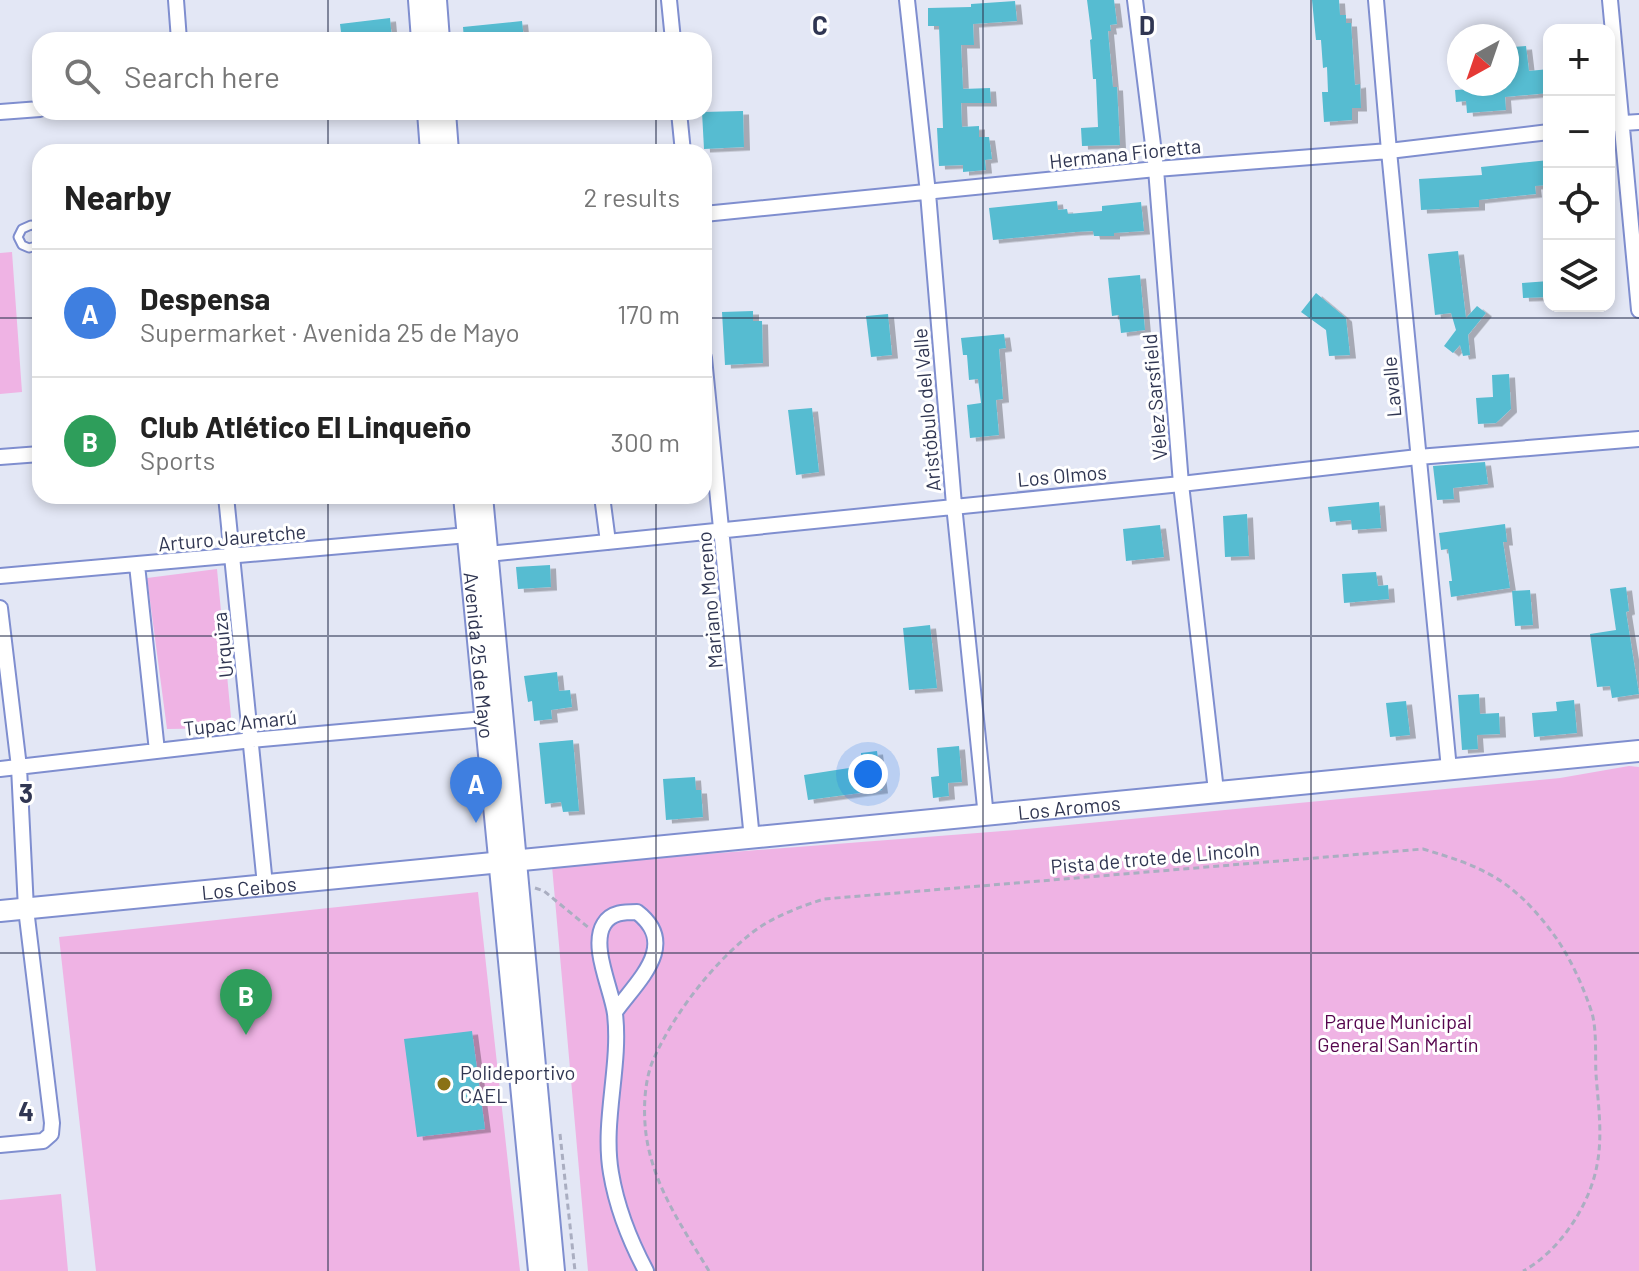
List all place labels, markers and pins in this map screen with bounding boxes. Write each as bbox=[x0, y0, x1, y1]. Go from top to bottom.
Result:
pin: A bbox=[450, 757, 502, 823]
pin: B bbox=[220, 969, 272, 1035]
place label: Polideportivo CAEL bbox=[460, 1060, 575, 1107]
marker: Polideportivo CAEL bbox=[435, 1075, 453, 1093]

